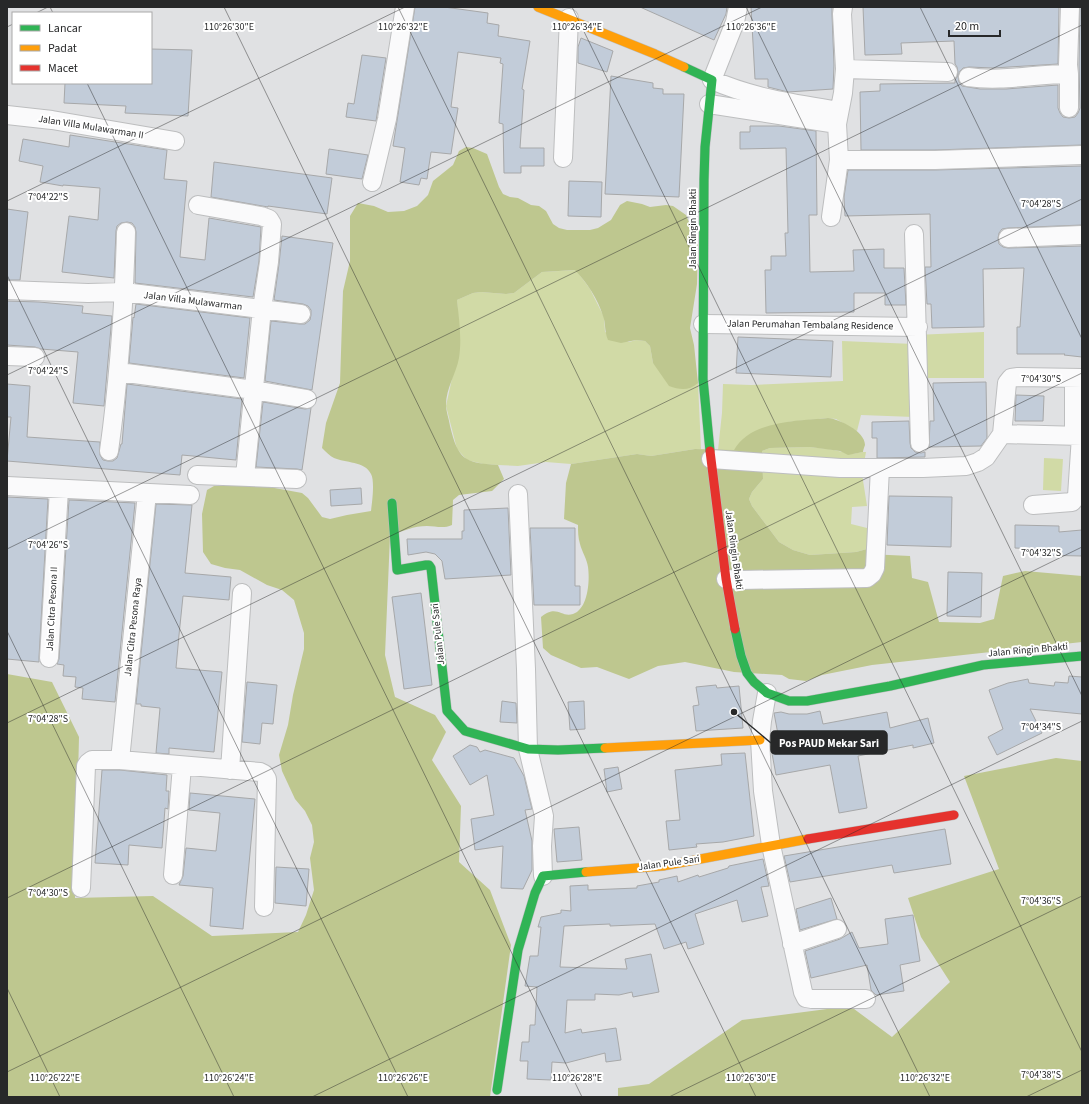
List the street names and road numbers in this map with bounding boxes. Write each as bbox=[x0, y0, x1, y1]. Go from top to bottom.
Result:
street label: Jalan Villa Mulawarman II bbox=[37, 112, 145, 142]
street label: Jalan Ringin Bhakti bbox=[686, 189, 700, 269]
street label: Jalan Villa Mulawarman bbox=[143, 288, 243, 314]
street label: Jalan Perumahan Tembalang Residence bbox=[727, 317, 893, 333]
street label: Jalan Ringin Bhakti bbox=[721, 509, 747, 591]
street label: Jalan Citra Pesona II bbox=[43, 566, 61, 652]
street label: Jalan Citra Pesona Raya bbox=[121, 577, 145, 677]
street label: Jalan Pule Sari bbox=[428, 603, 448, 665]
street label: Jalan Ringin Bhakti bbox=[987, 640, 1069, 660]
street label: Jalan Pule Sari bbox=[637, 852, 701, 874]

